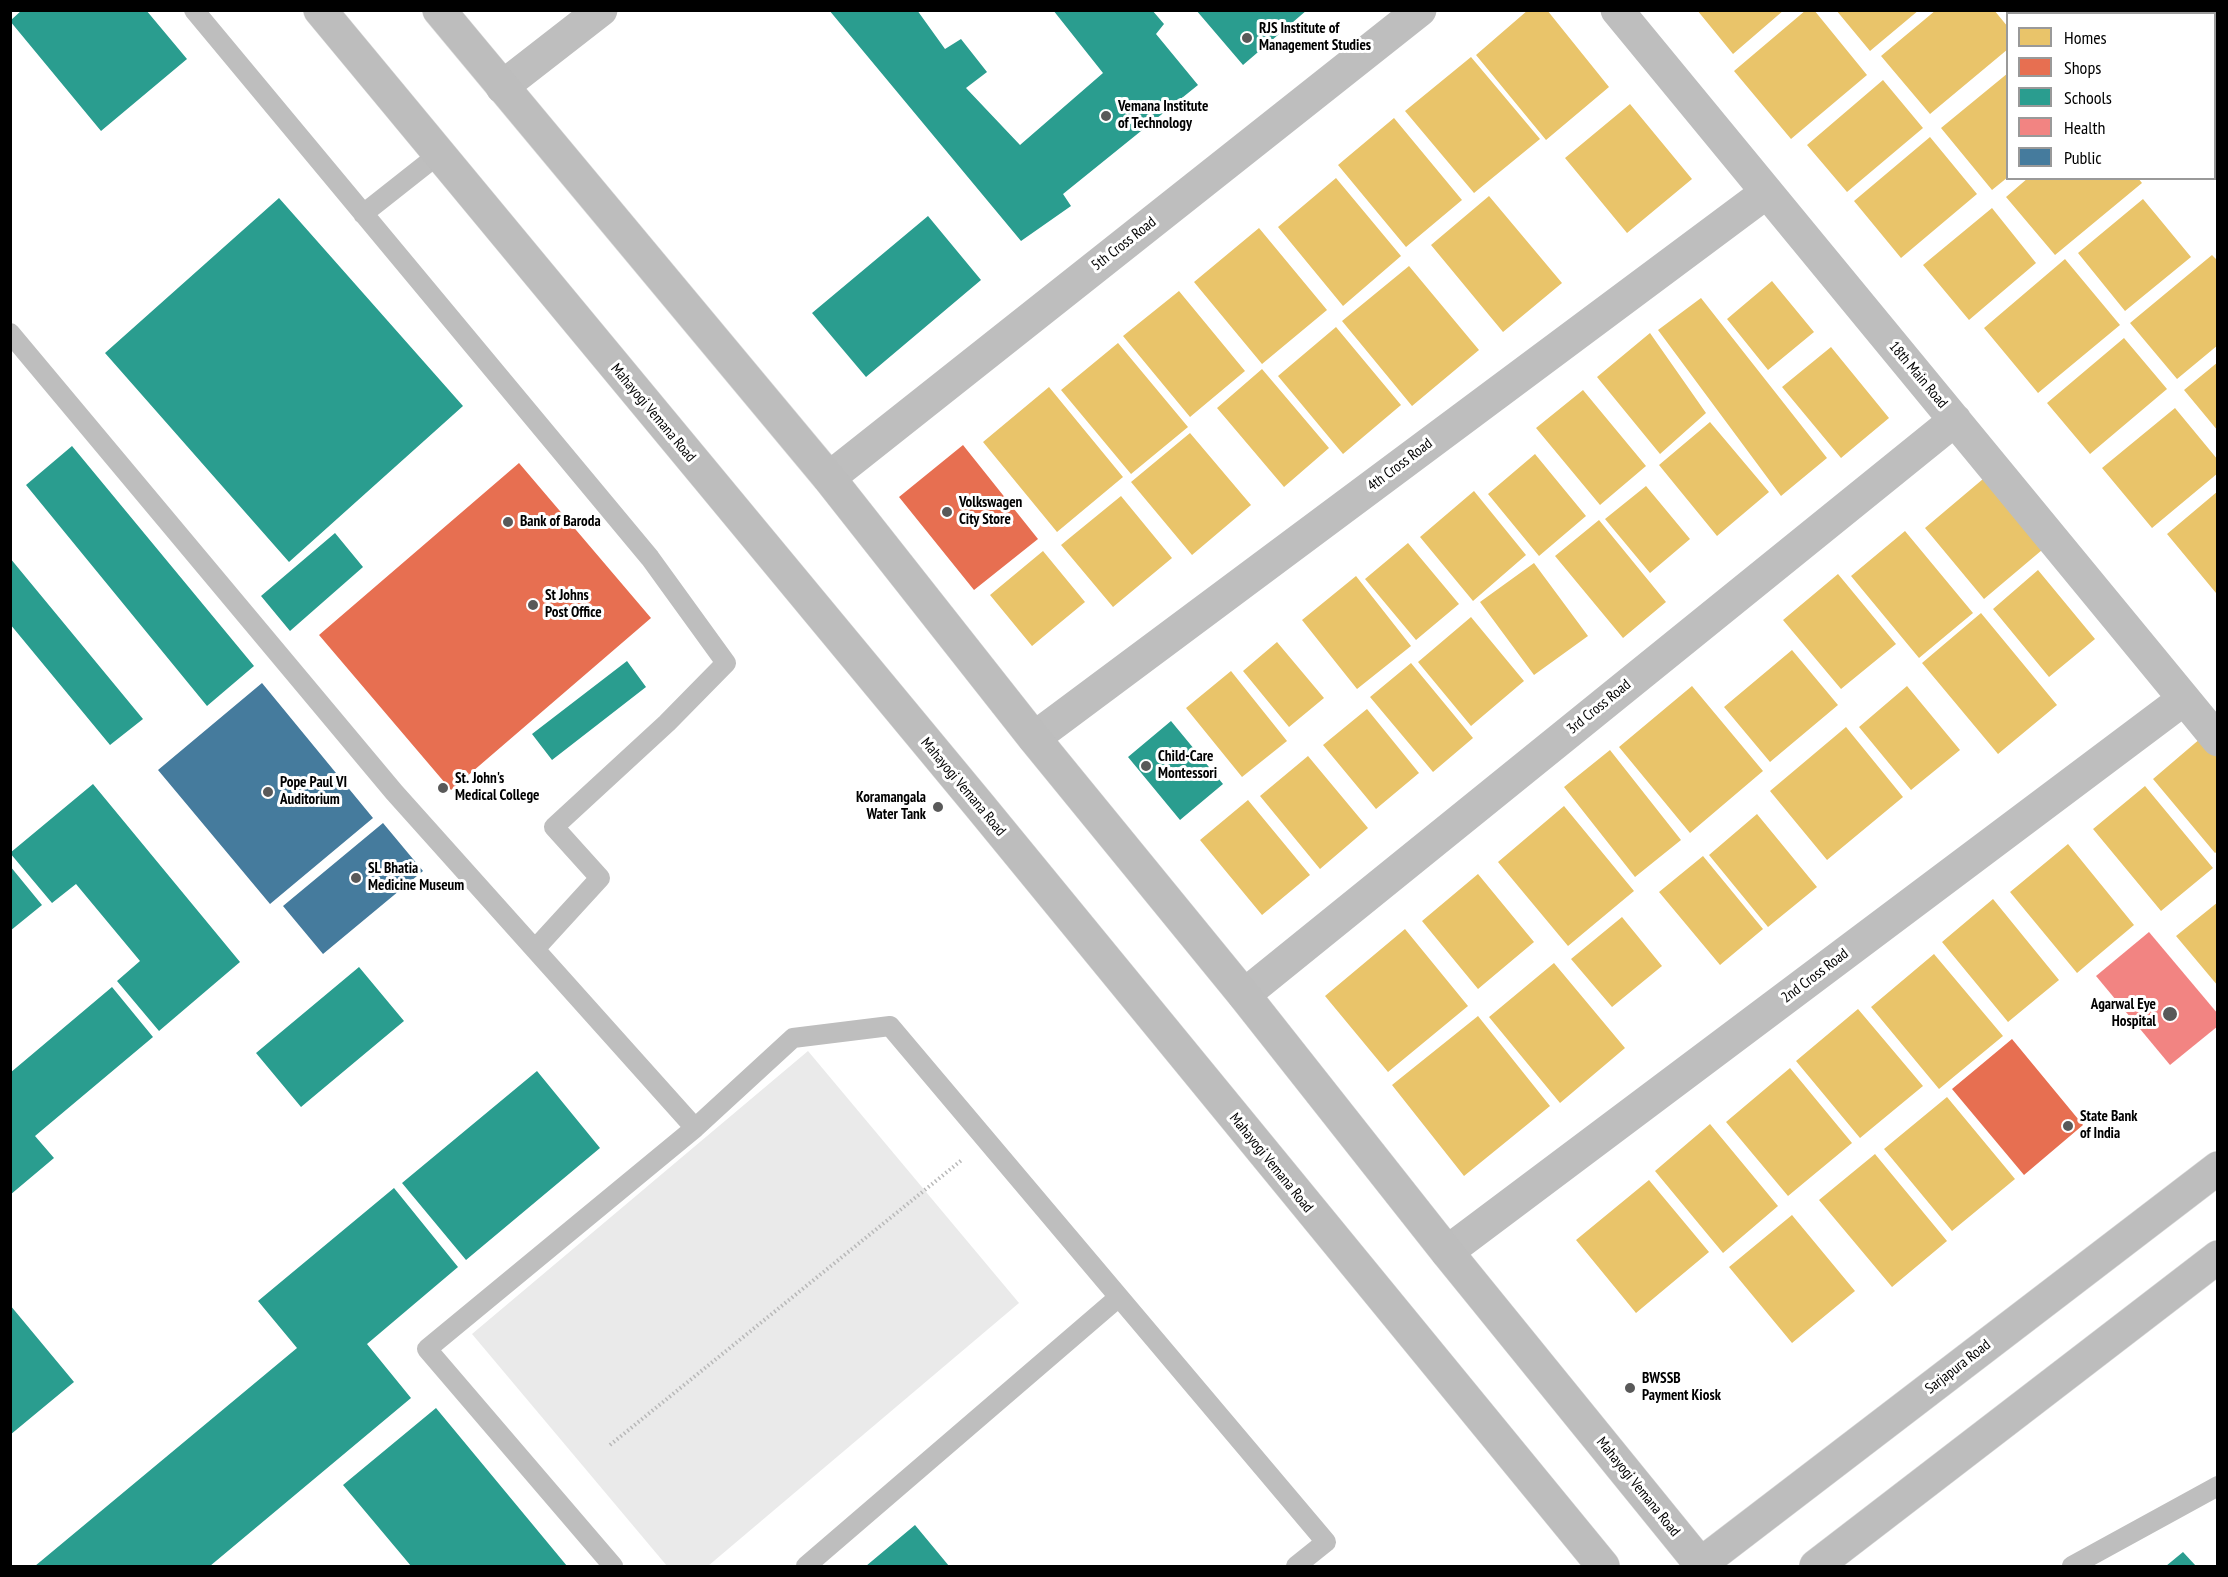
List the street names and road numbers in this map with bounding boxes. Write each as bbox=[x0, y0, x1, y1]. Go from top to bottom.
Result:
street label: 5th Cross Road bbox=[1088, 213, 1160, 275]
street label: 18th Main Road bbox=[1885, 338, 1951, 412]
street label: Mahayogi Vemana Road bbox=[607, 360, 699, 466]
street label: 4th Cross Road bbox=[1364, 435, 1436, 495]
street label: 3rd Cross Road bbox=[1564, 676, 1634, 738]
street label: Mahayogi Vemana Road bbox=[917, 734, 1009, 840]
street label: 2nd Cross Road bbox=[1778, 945, 1852, 1007]
street label: Mahayogi Vemana Road bbox=[1225, 1110, 1317, 1216]
street label: Sarjapura Road bbox=[1922, 1336, 1994, 1398]
street label: Mahayogi Vemana Road bbox=[1592, 1434, 1684, 1540]

